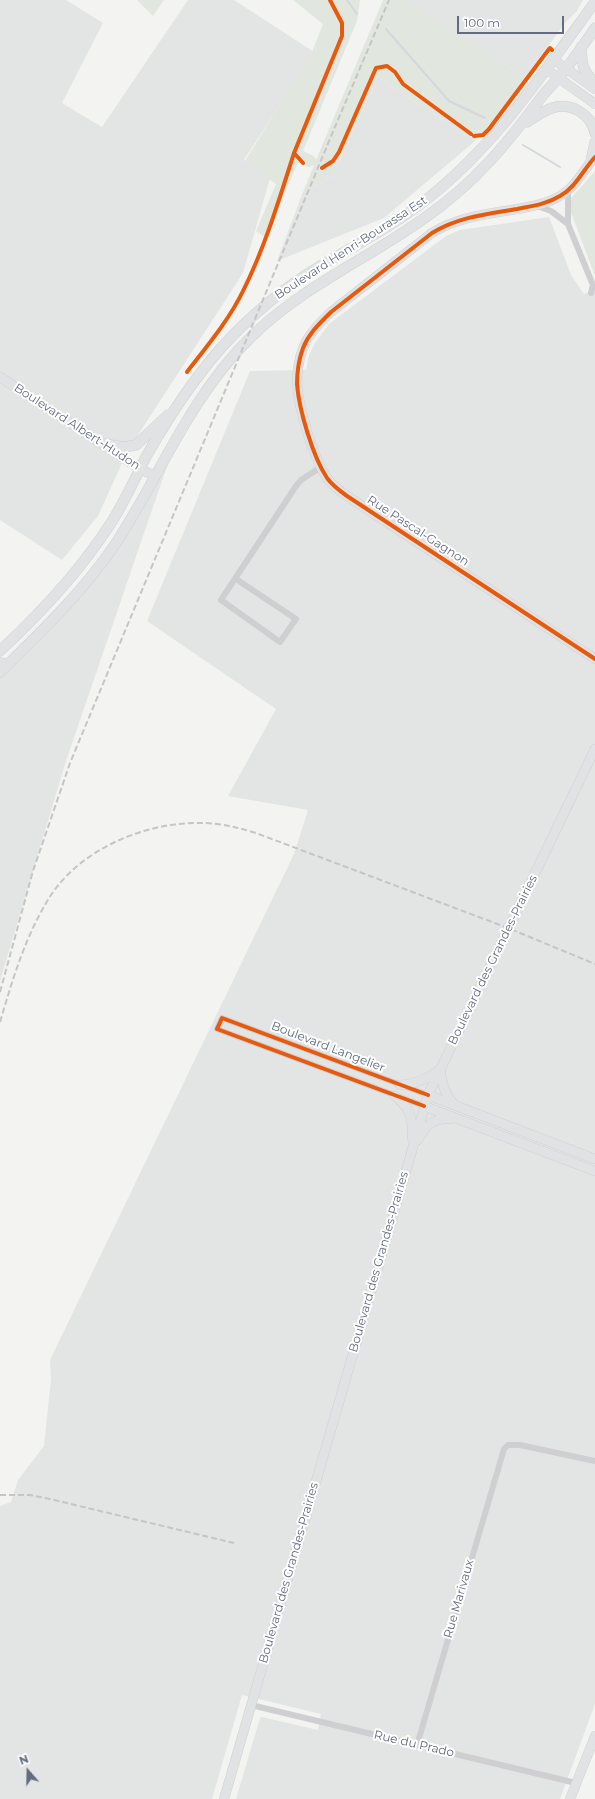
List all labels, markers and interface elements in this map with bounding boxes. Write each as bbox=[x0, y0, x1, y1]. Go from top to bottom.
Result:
scale bar bbox=[459, 8, 566, 34]
text: 100 m bbox=[464, 15, 500, 30]
street label: Boulevard Henri-Bourassa Est bbox=[272, 193, 430, 303]
street label: Boulevard Albert-Hudon bbox=[11, 381, 143, 473]
street label: Rue Pascal-Gagnon bbox=[364, 493, 472, 569]
street label: Boulevard des Grandes-Prairies bbox=[445, 873, 541, 1047]
street label: Boulevard Langelier bbox=[269, 1019, 387, 1075]
street label: Boulevard des Grandes-Prairies bbox=[346, 1170, 412, 1354]
street label: Boulevard des Grandes-Prairies bbox=[256, 1481, 322, 1665]
street label: Rue Marivaux bbox=[441, 1558, 477, 1640]
street label: Rue du Prado bbox=[372, 1728, 456, 1760]
north arrow bbox=[8, 1751, 48, 1791]
text: N bbox=[17, 1752, 30, 1768]

